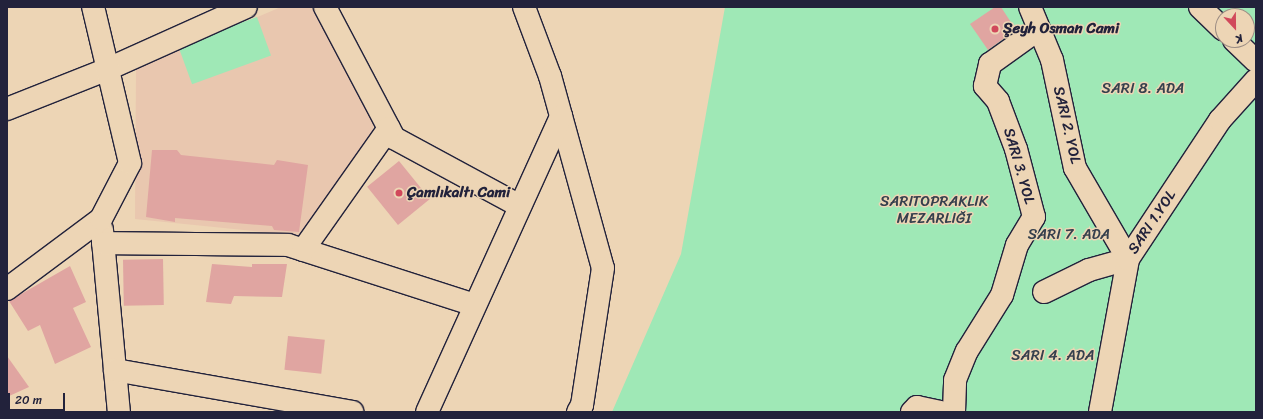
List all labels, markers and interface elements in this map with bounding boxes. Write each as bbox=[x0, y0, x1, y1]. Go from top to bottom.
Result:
north arrow bbox=[1215, 8, 1255, 48]
place label: Şeyh Osman Cami bbox=[1003, 20, 1120, 38]
marker: Şeyh Osman Cami bbox=[990, 24, 1000, 34]
text: K bbox=[1233, 29, 1246, 49]
park label: SARI 8. ADA bbox=[1102, 80, 1184, 98]
street label: SARI 2. YOL bbox=[1049, 85, 1085, 165]
street label: SARI 3. YOL bbox=[1000, 126, 1038, 206]
place label: Çamlıkaltı Cami bbox=[407, 184, 510, 202]
street label: SARI 1.YOL bbox=[1124, 187, 1180, 257]
marker: Çamlıkaltı Cami bbox=[394, 188, 404, 198]
park label: SARITOPRAKLIK MEZARLIĞI bbox=[880, 192, 988, 227]
park label: SARI 7. ADA bbox=[1028, 226, 1110, 244]
park label: SARI 4. ADA bbox=[1011, 347, 1095, 365]
scale bar bbox=[10, 385, 67, 411]
text: 20 m bbox=[15, 389, 42, 411]

